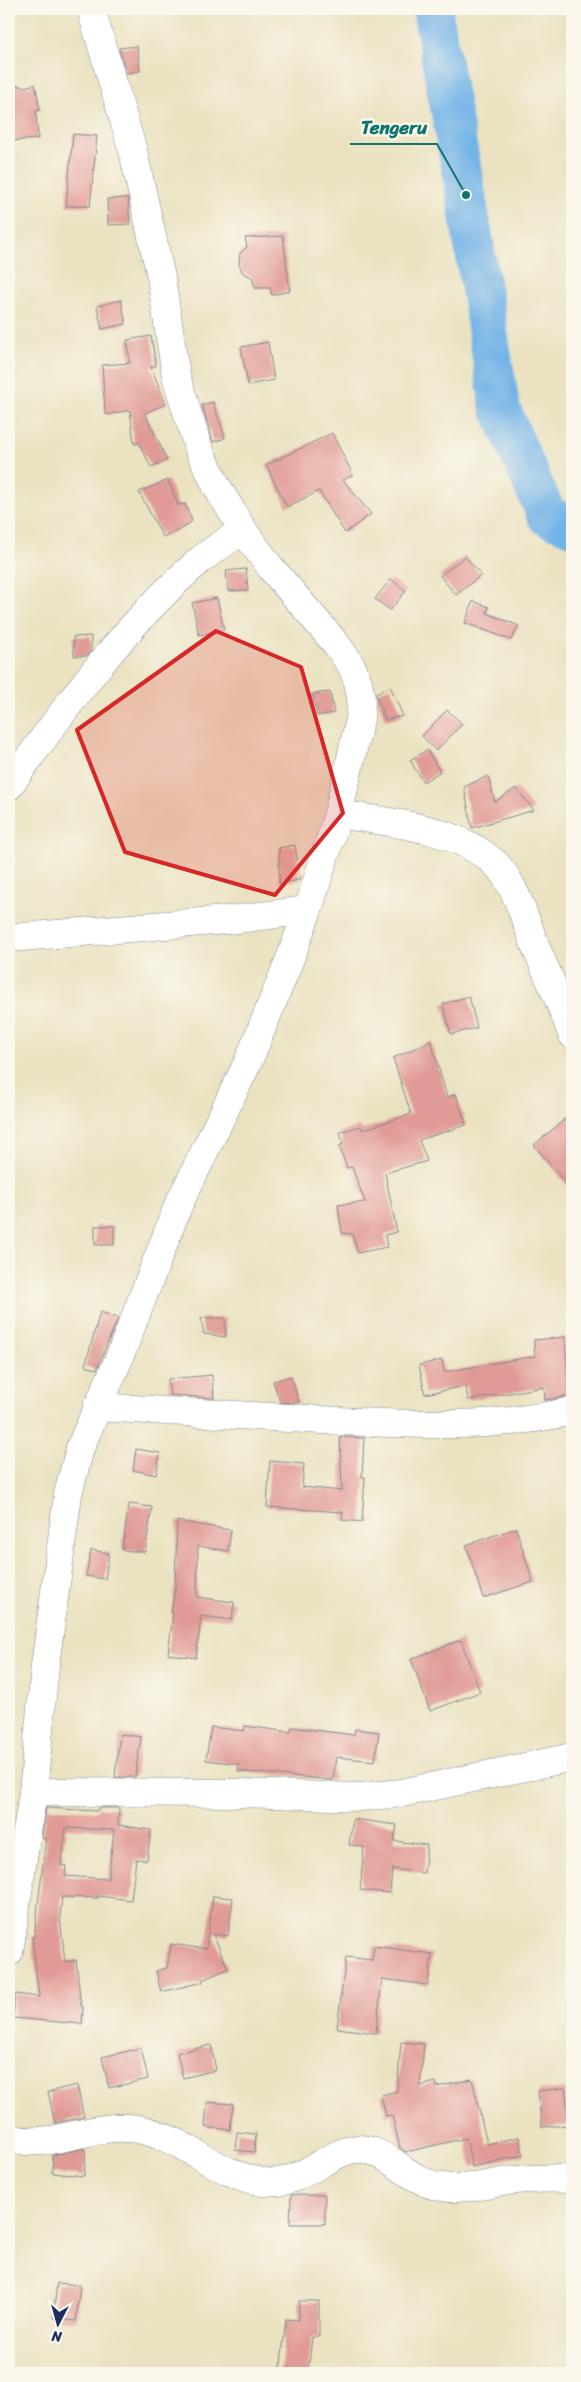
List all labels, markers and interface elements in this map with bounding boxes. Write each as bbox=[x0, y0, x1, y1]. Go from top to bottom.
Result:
callout: Tengeru bbox=[350, 110, 437, 144]
text: Tengeru bbox=[361, 111, 428, 144]
north arrow bbox=[32, 2300, 82, 2350]
text: N bbox=[50, 2323, 64, 2349]

